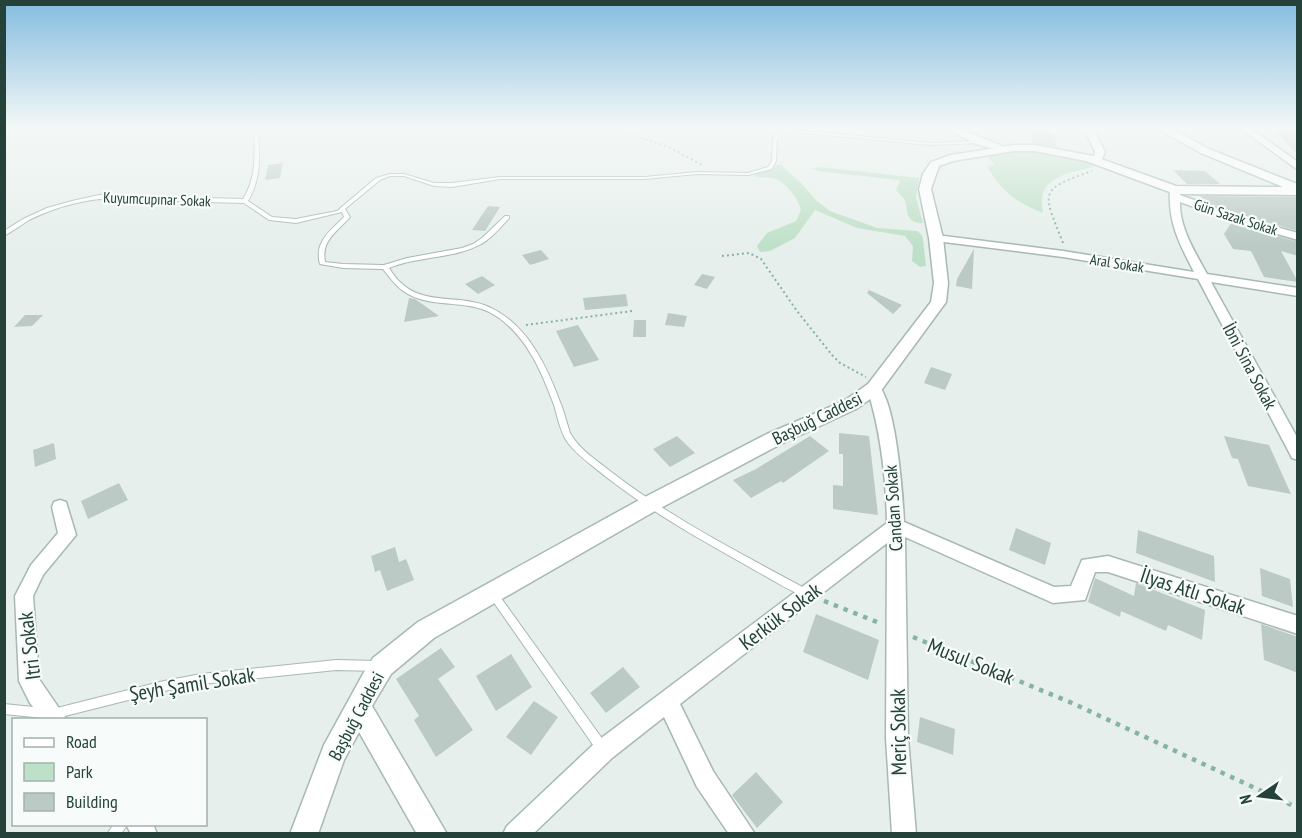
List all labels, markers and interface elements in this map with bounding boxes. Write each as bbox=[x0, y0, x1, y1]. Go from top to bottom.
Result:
street label: Kuyumcupınar Sokak bbox=[103, 188, 211, 210]
street label: Gün Sazak Sokak bbox=[1192, 195, 1280, 239]
street label: Aral Sokak bbox=[1089, 249, 1146, 277]
street label: İbni Sina Sokak bbox=[1218, 319, 1282, 413]
street label: Başbuğ Caddesi bbox=[768, 386, 866, 450]
street label: Candan Sokak bbox=[879, 464, 907, 552]
street label: İlyas Atlı Sokak bbox=[1137, 561, 1249, 621]
street label: Kerkük Sokak bbox=[734, 576, 826, 656]
street label: Itri Sokak bbox=[11, 611, 47, 681]
street label: Musul Sokak bbox=[924, 631, 1018, 691]
street label: Şeyh Şamil Sokak bbox=[127, 661, 257, 707]
street label: Başbuğ Caddesi bbox=[323, 668, 389, 764]
street label: Meriç Sokak bbox=[884, 688, 912, 776]
legend bbox=[12, 718, 207, 826]
text: Road bbox=[66, 730, 97, 753]
text: Park bbox=[66, 760, 93, 783]
north arrow bbox=[1230, 766, 1290, 826]
text: Building bbox=[66, 790, 118, 813]
text: N bbox=[1235, 793, 1256, 806]

